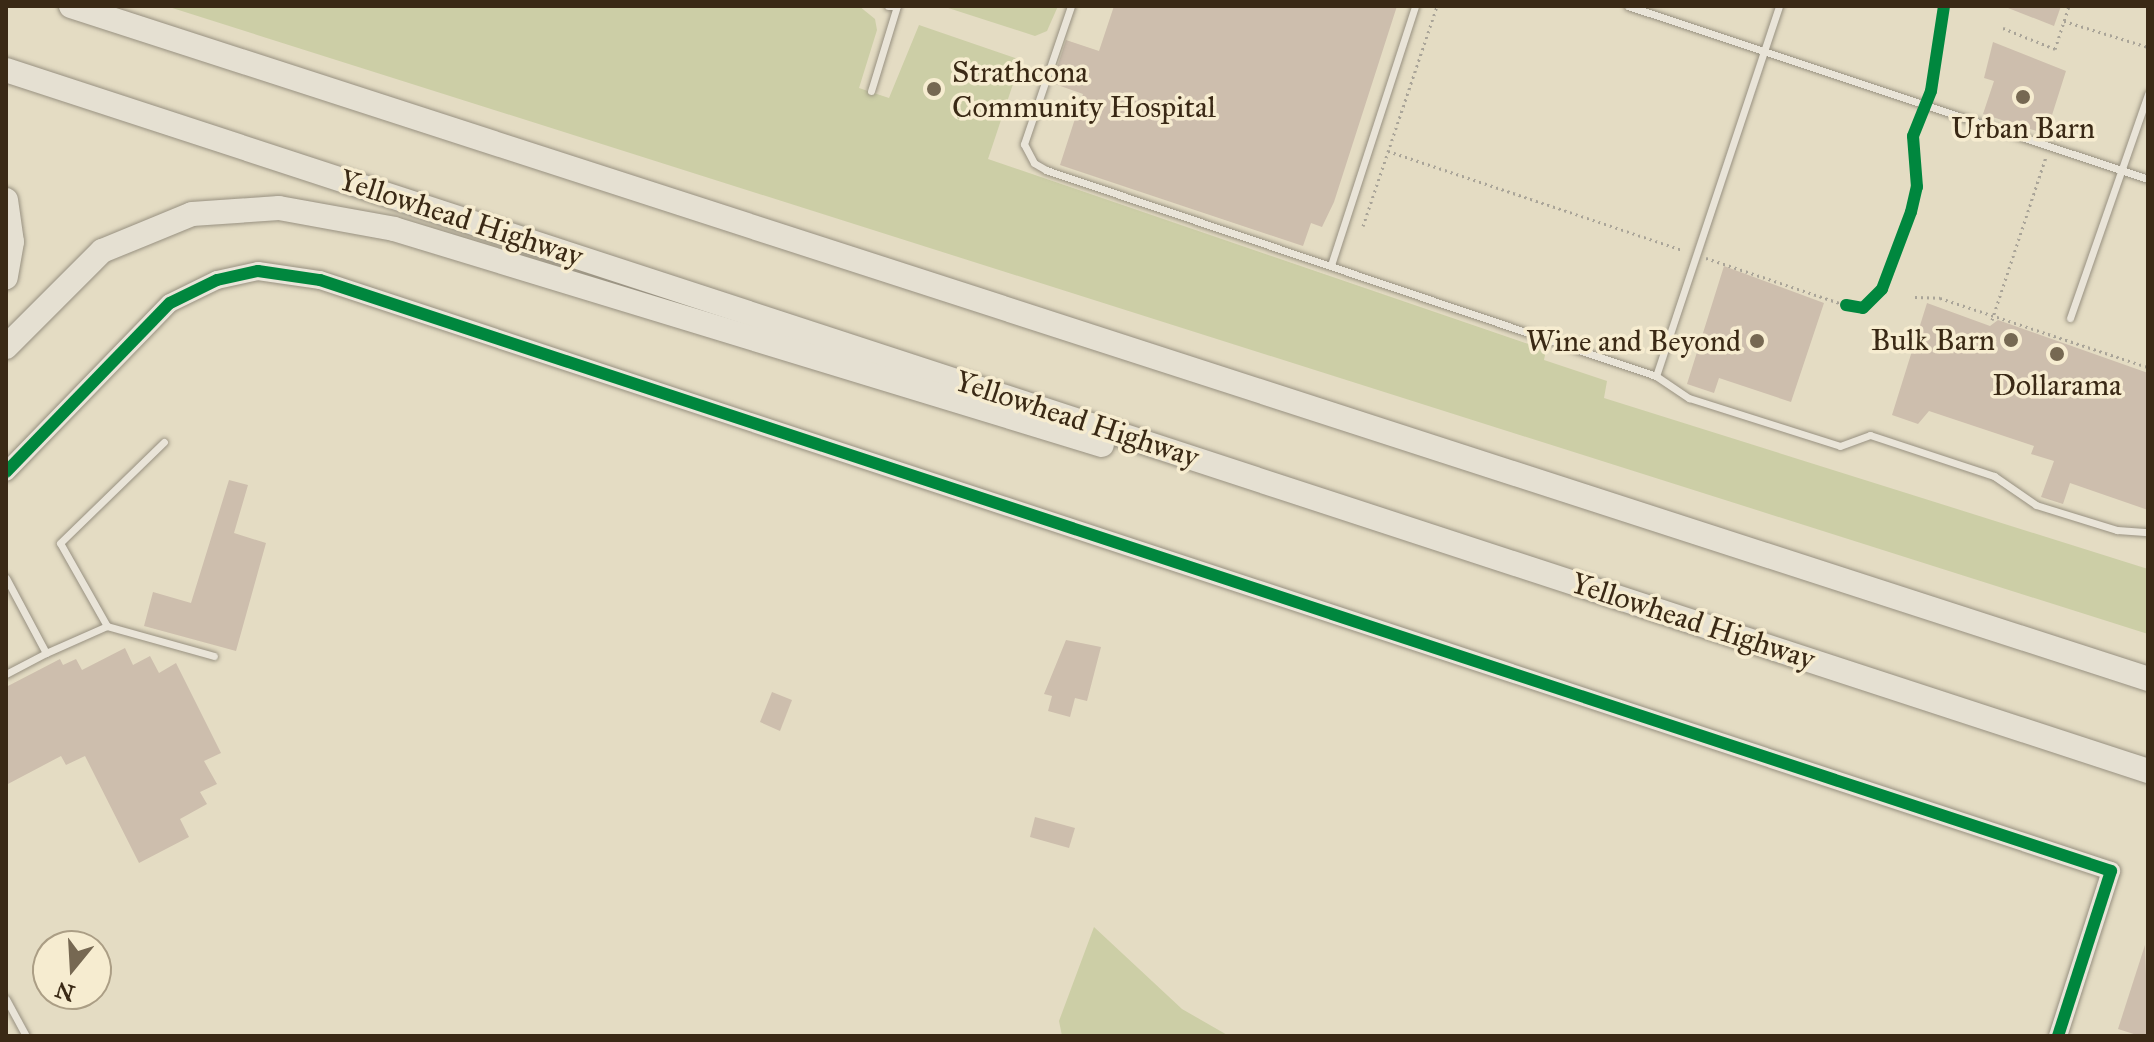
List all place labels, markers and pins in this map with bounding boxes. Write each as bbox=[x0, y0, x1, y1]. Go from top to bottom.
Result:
place label: Strathcona Community Hospital bbox=[952, 54, 1216, 124]
marker: Strathcona Community Hospital bbox=[923, 78, 945, 100]
marker: Urban Barn bbox=[2014, 88, 2032, 106]
place label: Urban Barn bbox=[1951, 110, 2095, 146]
place label: Bulk Barn bbox=[1871, 322, 1995, 358]
place label: Wine and Beyond bbox=[1526, 323, 1741, 359]
marker: Bulk Barn bbox=[2002, 331, 2020, 349]
marker: Wine and Beyond bbox=[1748, 332, 1766, 350]
marker: Dollarama bbox=[2048, 345, 2066, 363]
place label: Dollarama bbox=[1992, 367, 2122, 403]

